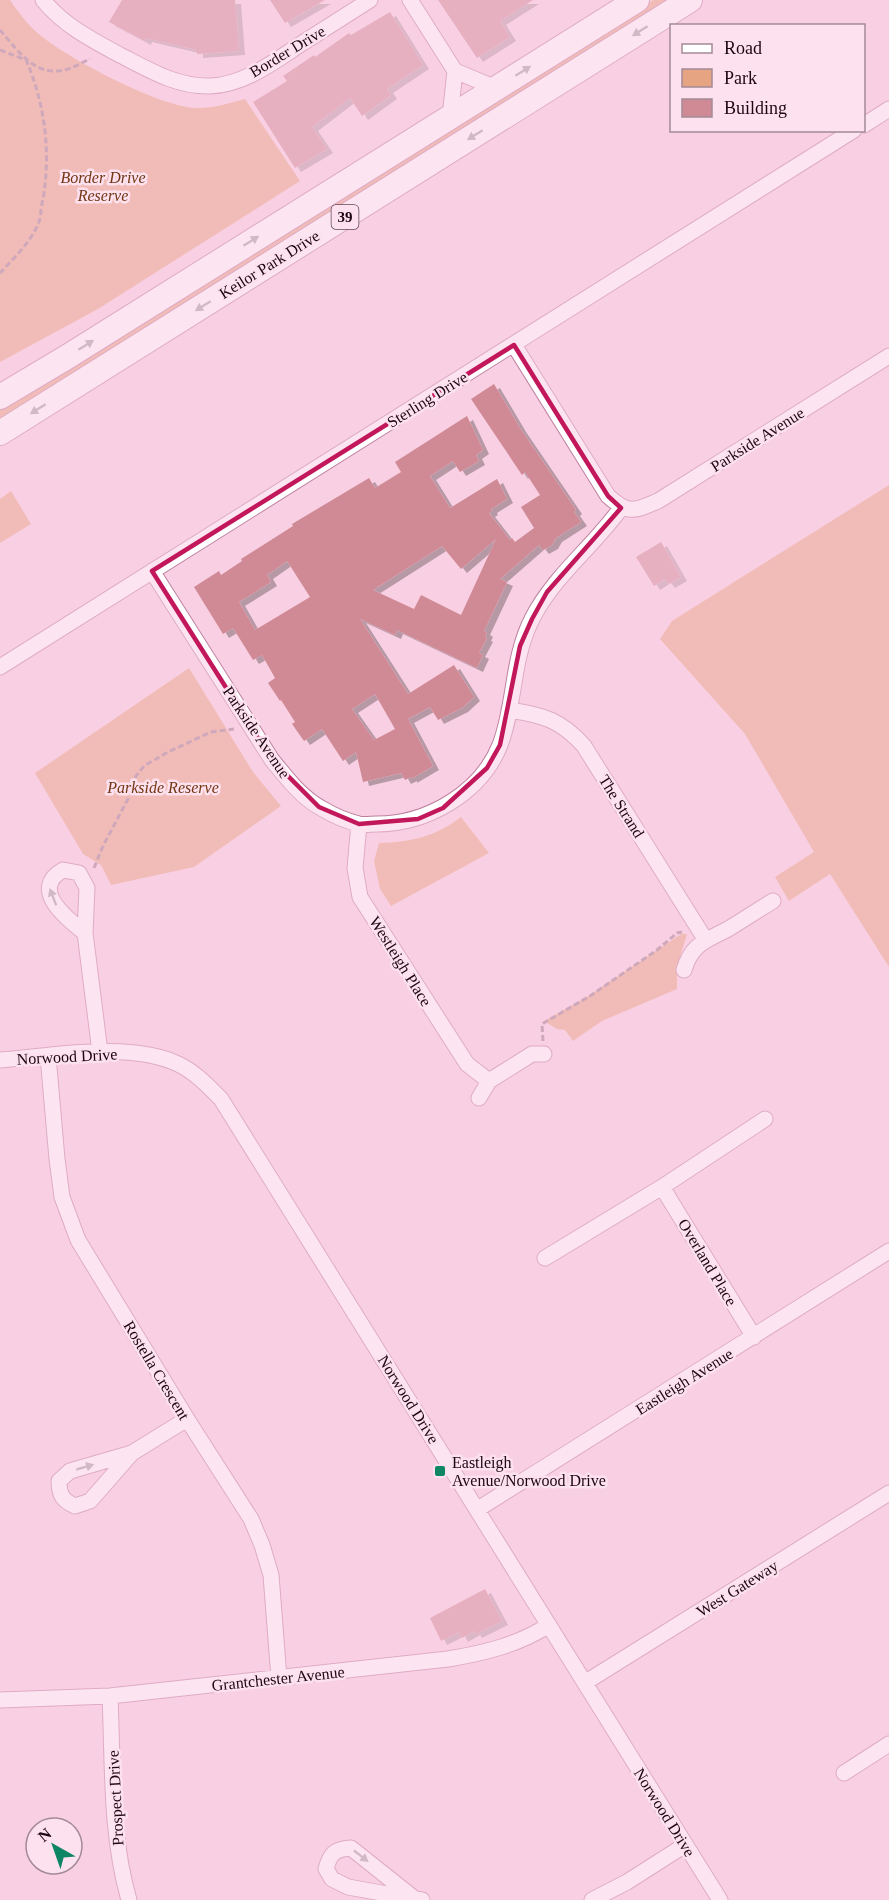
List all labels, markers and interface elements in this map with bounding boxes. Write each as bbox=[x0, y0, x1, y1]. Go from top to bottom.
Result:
street label: Border Drive bbox=[247, 22, 328, 81]
legend bbox=[670, 24, 865, 132]
one-way arrow bbox=[632, 26, 648, 37]
text: Road bbox=[724, 38, 762, 58]
one-way arrow bbox=[515, 65, 531, 76]
text: Park bbox=[724, 68, 757, 88]
text: Building bbox=[724, 98, 787, 118]
one-way arrow bbox=[467, 129, 483, 140]
park label: Border Drive Reserve bbox=[60, 169, 146, 204]
road number: 39 bbox=[332, 205, 358, 229]
street label: Keilor Park Drive bbox=[216, 227, 322, 302]
one-way arrow bbox=[243, 236, 260, 247]
one-way arrow bbox=[195, 300, 211, 311]
one-way arrow bbox=[78, 340, 94, 351]
street label: Sterling Drive bbox=[384, 368, 471, 432]
one-way arrow bbox=[30, 404, 46, 415]
street label: Parkside Avenue bbox=[707, 404, 807, 475]
street label: Parkside Avenue bbox=[220, 683, 293, 781]
street label: The Strand bbox=[596, 772, 648, 841]
park label: Parkside Reserve bbox=[106, 779, 219, 796]
one-way arrow bbox=[48, 887, 58, 905]
street label: Westleigh Place bbox=[365, 913, 435, 1010]
street label: Norwood Drive bbox=[16, 1045, 118, 1068]
street label: Overland Place bbox=[675, 1216, 740, 1309]
street label: Rostella Crescent bbox=[120, 1318, 193, 1423]
street label: Eastleigh Avenue bbox=[633, 1345, 736, 1419]
street label: Norwood Drive bbox=[375, 1352, 443, 1447]
place label: Eastleigh Avenue/Norwood Drive bbox=[452, 1454, 606, 1489]
one-way arrow bbox=[76, 1462, 94, 1471]
marker: Eastleigh Avenue/Norwood Drive bbox=[433, 1464, 447, 1478]
street label: West Gateway bbox=[694, 1557, 782, 1621]
street label: Grantchester Avenue bbox=[211, 1663, 345, 1694]
street label: Prospect Drive bbox=[105, 1750, 127, 1846]
street label: Norwood Drive bbox=[631, 1765, 699, 1860]
north arrow bbox=[24, 1816, 84, 1876]
text: N bbox=[35, 1824, 55, 1845]
one-way arrow bbox=[353, 1849, 368, 1861]

